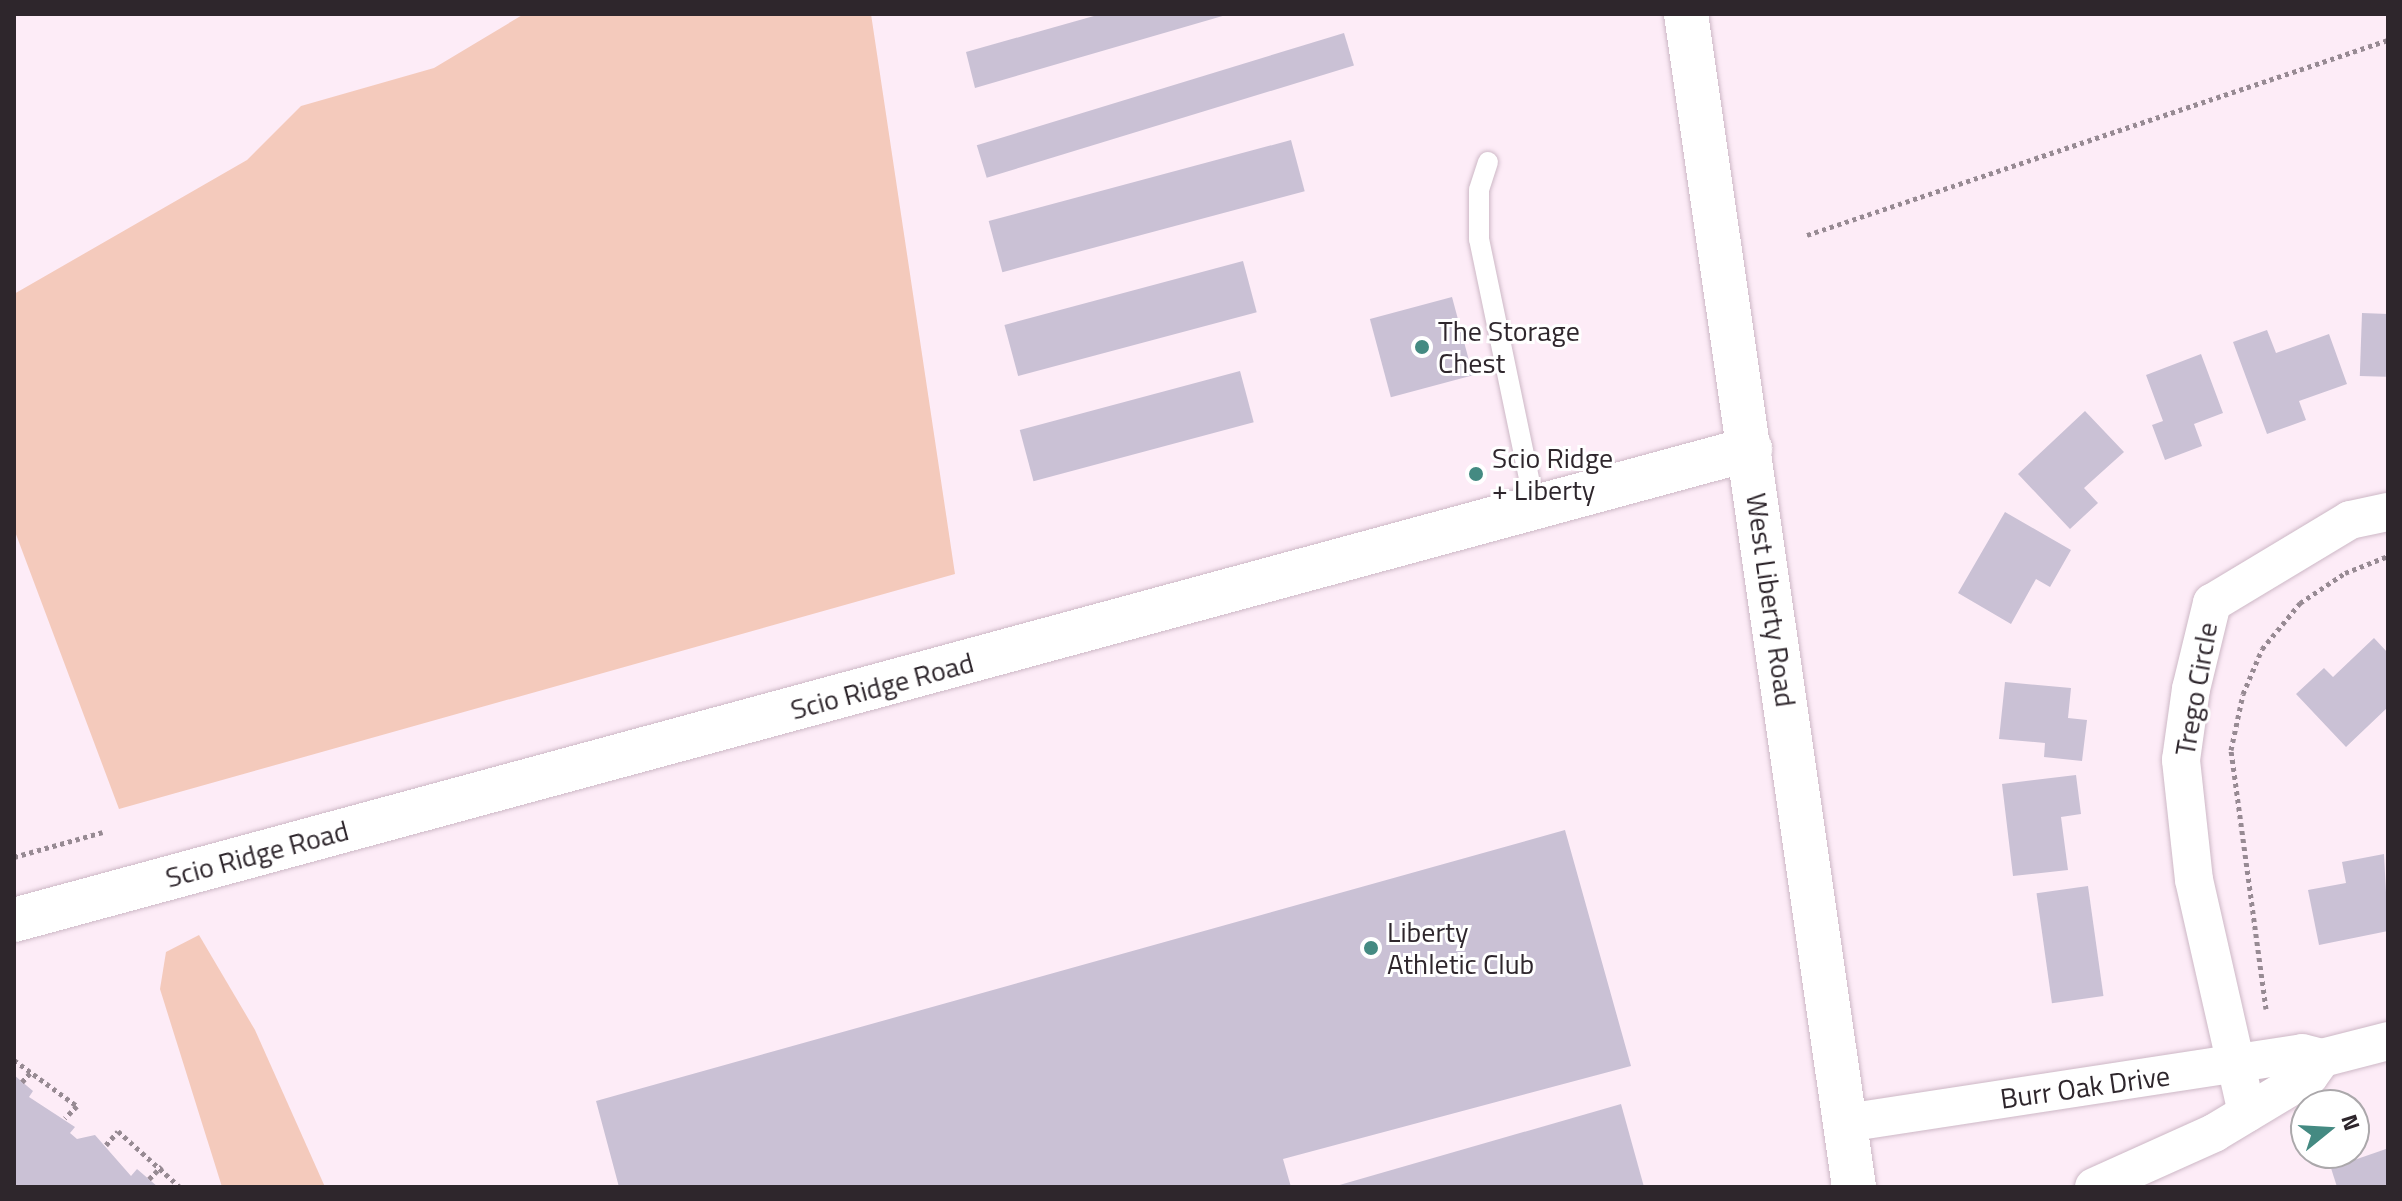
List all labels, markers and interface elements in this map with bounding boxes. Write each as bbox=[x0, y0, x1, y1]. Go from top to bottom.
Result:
place label: The Storage Chest bbox=[1438, 314, 1580, 380]
marker: The Storage Chest bbox=[1413, 338, 1431, 356]
place label: Scio Ridge + Liberty bbox=[1492, 441, 1613, 507]
marker: Scio Ridge + Liberty bbox=[1467, 465, 1485, 483]
street label: West Liberty Road bbox=[1739, 491, 1803, 709]
street label: Trego Circle bbox=[2168, 620, 2224, 758]
street label: Scio Ridge Road bbox=[787, 645, 977, 727]
street label: Scio Ridge Road bbox=[162, 813, 352, 895]
place label: Liberty Athletic Club bbox=[1387, 915, 1534, 981]
marker: Liberty Athletic Club bbox=[1362, 939, 1380, 957]
street label: Burr Oak Drive bbox=[1998, 1058, 2172, 1116]
north arrow bbox=[2290, 1089, 2370, 1169]
text: N bbox=[2332, 1110, 2369, 1135]

